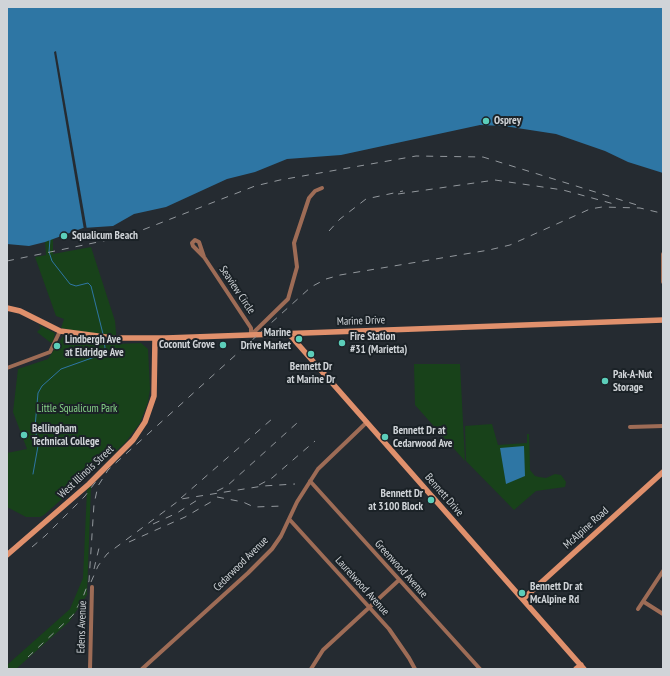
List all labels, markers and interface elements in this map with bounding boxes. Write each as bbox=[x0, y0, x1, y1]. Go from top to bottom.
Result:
place label: Osprey bbox=[494, 114, 521, 128]
marker: Osprey bbox=[481, 116, 491, 126]
place label: Squalicum Beach bbox=[72, 229, 138, 243]
marker: Squalicum Beach bbox=[59, 231, 69, 241]
street label: Seaview Circle bbox=[216, 263, 258, 317]
street label: Marine Drive bbox=[337, 314, 385, 328]
place label: Marine Drive Market bbox=[241, 326, 291, 352]
place label: Fire Station #31 (Marietta) bbox=[350, 330, 407, 356]
place label: Lindbergh Ave at Eldridge Ave bbox=[65, 333, 124, 359]
marker: Marine Drive Market bbox=[294, 334, 304, 344]
place label: Coconut Grove bbox=[159, 338, 215, 352]
marker: Fire Station #31 (Marietta) bbox=[337, 338, 347, 348]
marker: Coconut Grove bbox=[218, 340, 228, 350]
marker: Lindbergh Ave at Eldridge Ave bbox=[52, 341, 62, 351]
marker: Bennett Dr at Marine Dr bbox=[306, 349, 316, 359]
place label: Bennett Dr at Marine Dr bbox=[287, 360, 335, 386]
place label: Pak-A-Nut Storage bbox=[613, 368, 652, 394]
marker: Pak-A-Nut Storage bbox=[600, 376, 610, 386]
park label: Little Squalicum Park bbox=[37, 402, 117, 416]
place label: Bellingham Technical College bbox=[32, 422, 100, 448]
place label: Bennett Dr at Cedarwood Ave bbox=[393, 424, 453, 450]
marker: Bellingham Technical College bbox=[19, 430, 29, 440]
marker: Bennett Dr at Cedarwood Ave bbox=[380, 432, 390, 442]
street label: West Illinois Street bbox=[55, 443, 117, 501]
street label: Bennett Drive bbox=[422, 471, 466, 519]
place label: Bennett Dr at 3100 Block bbox=[368, 487, 423, 513]
marker: Bennett Dr at 3100 Block bbox=[426, 495, 436, 505]
street label: McAlpine Road bbox=[561, 504, 611, 552]
street label: Cedarwood Avenue bbox=[211, 534, 271, 594]
street label: Greenwood Avenue bbox=[372, 537, 430, 601]
street label: Laurelwood Avenue bbox=[332, 554, 392, 618]
place label: Bennett Dr at McAlpine Rd bbox=[530, 580, 582, 606]
marker: Bennett Dr at McAlpine Rd bbox=[517, 588, 527, 598]
street label: Edens Avenue bbox=[74, 600, 90, 654]

